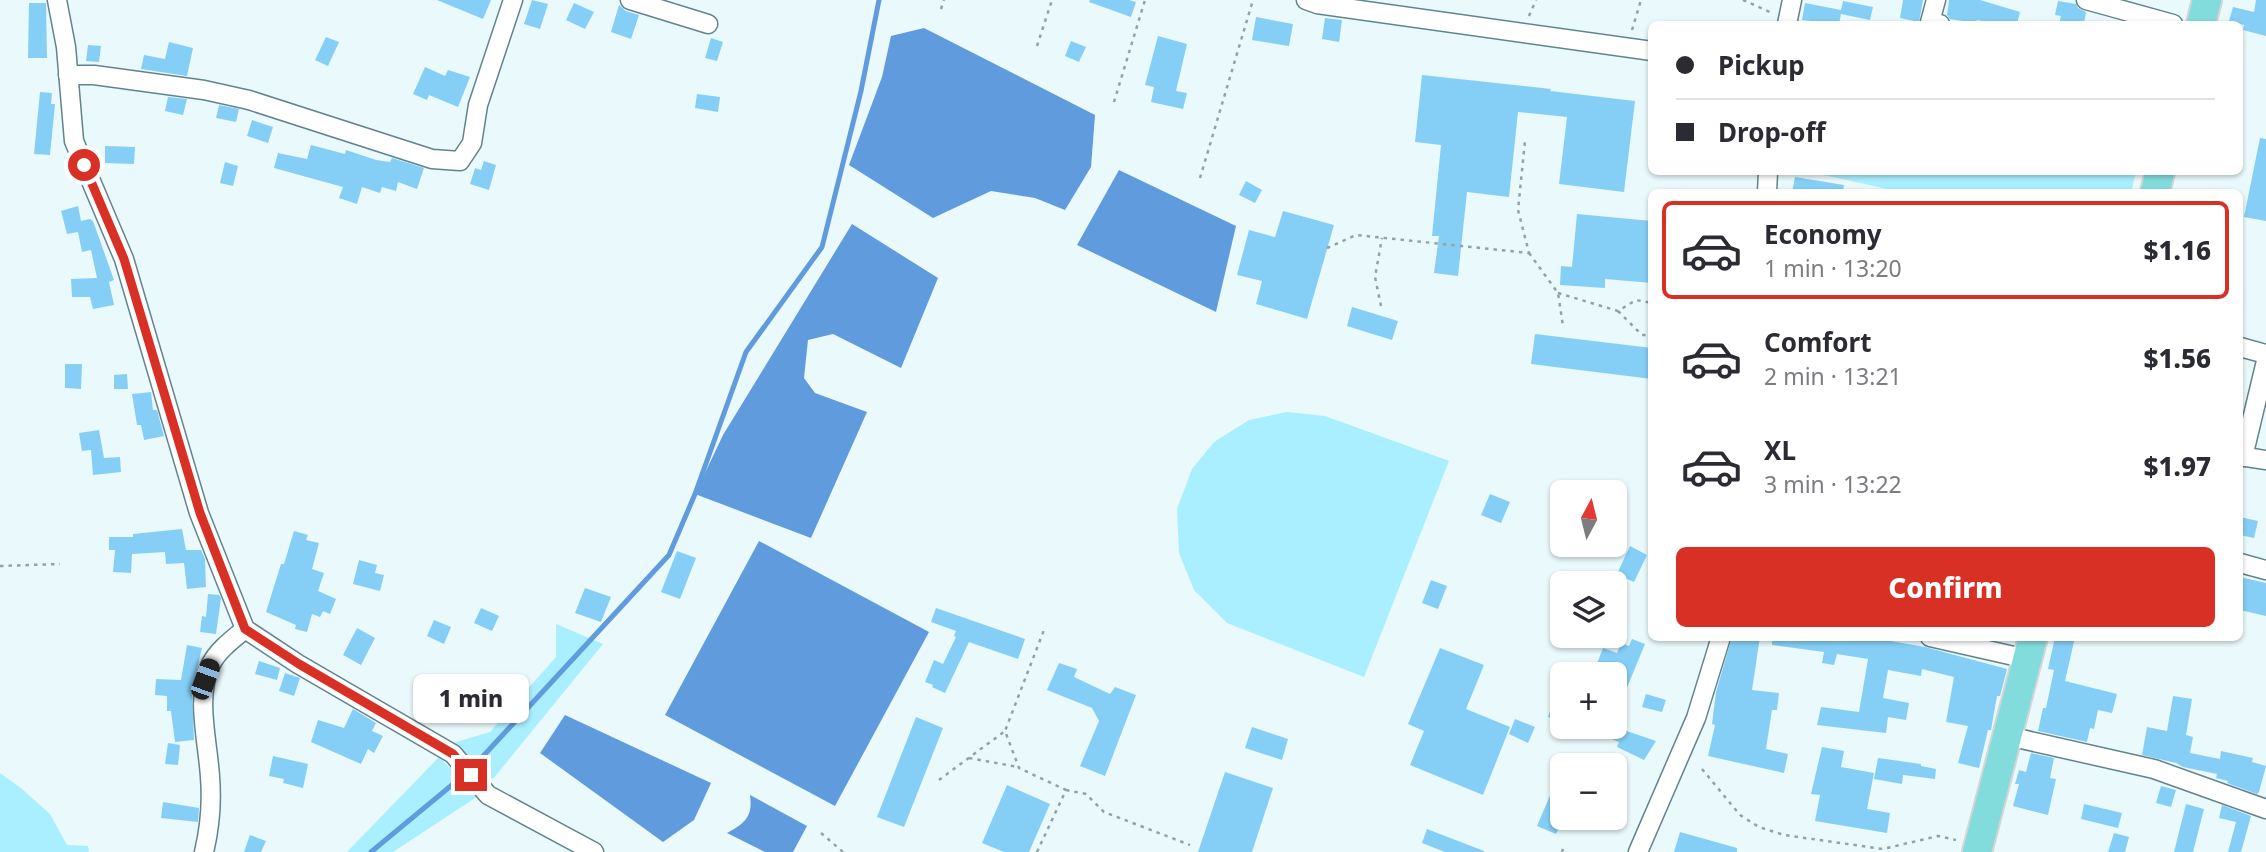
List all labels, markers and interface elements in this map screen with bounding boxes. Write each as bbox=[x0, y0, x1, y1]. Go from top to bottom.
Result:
text: Pickup bbox=[1718, 47, 1805, 83]
text: Drop-off bbox=[1718, 114, 1825, 150]
route start bbox=[68, 149, 100, 181]
text: Economy bbox=[1764, 216, 1882, 252]
icon: car bbox=[1680, 219, 1743, 282]
text: $1.16 bbox=[2144, 232, 2211, 268]
text: 1 min · 13:20 bbox=[1764, 252, 1902, 284]
text: Comfort bbox=[1764, 324, 1872, 360]
icon: car bbox=[1680, 327, 1743, 390]
text: $1.56 bbox=[2144, 340, 2211, 376]
text: 2 min · 13:21 bbox=[1764, 360, 1902, 392]
text: XL bbox=[1764, 432, 1796, 468]
icon: car bbox=[1680, 435, 1743, 498]
text: $1.97 bbox=[2144, 448, 2211, 484]
text: 3 min · 13:22 bbox=[1764, 468, 1902, 500]
north arrow bbox=[1550, 480, 1628, 556]
map controls bbox=[1550, 480, 1627, 830]
button: Confirm bbox=[1676, 547, 2215, 627]
button: layers bbox=[1550, 571, 1627, 648]
car bbox=[188, 656, 223, 702]
button: + bbox=[1550, 662, 1627, 739]
callout: 1 min bbox=[413, 674, 529, 722]
text: 1 min bbox=[439, 682, 503, 714]
button: − bbox=[1550, 753, 1627, 830]
route end bbox=[455, 759, 487, 791]

